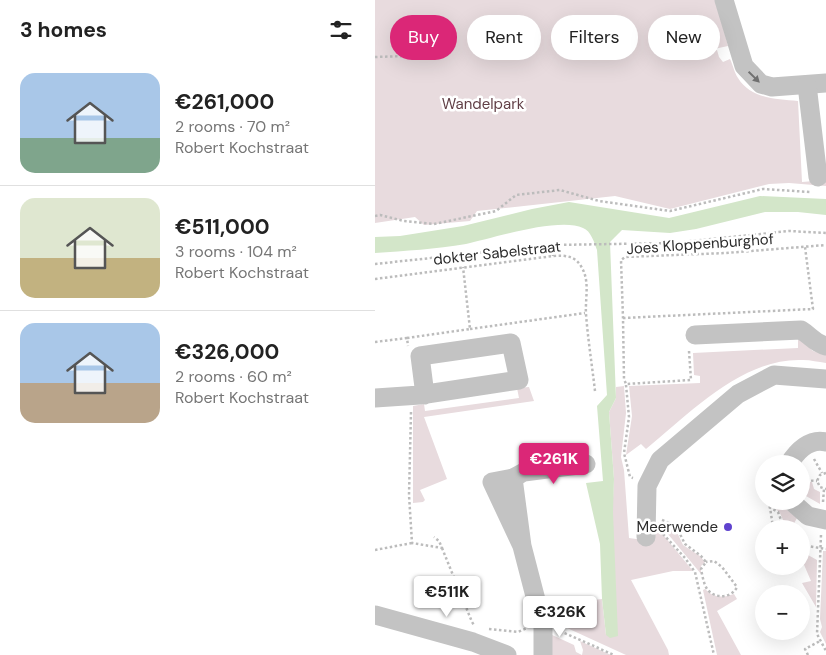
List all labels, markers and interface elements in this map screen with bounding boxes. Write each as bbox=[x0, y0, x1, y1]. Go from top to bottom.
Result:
chip: Buy bbox=[390, 15, 457, 60]
chip: Rent bbox=[467, 15, 541, 60]
chip: Filters bbox=[551, 15, 638, 60]
chip: New bbox=[648, 15, 720, 60]
text: 3 homes bbox=[20, 16, 107, 44]
icon: filters bbox=[327, 16, 355, 44]
one-way arrow bbox=[747, 71, 759, 83]
text: €261,000 bbox=[175, 88, 274, 116]
icon: home bbox=[60, 93, 120, 153]
park label: Wandelpark bbox=[442, 94, 525, 114]
text: 2 rooms · 70 m² bbox=[175, 116, 290, 137]
text: Robert Kochstraat bbox=[175, 137, 309, 158]
text: €511,000 bbox=[175, 213, 269, 241]
icon: home bbox=[60, 218, 120, 278]
street label: Joes Kloppenburghof bbox=[626, 229, 774, 259]
street label: dokter Sabelstraat bbox=[432, 236, 562, 270]
text: 3 rooms · 104 m² bbox=[175, 241, 297, 262]
text: Robert Kochstraat bbox=[175, 262, 309, 283]
text: €326,000 bbox=[175, 338, 279, 366]
icon: home bbox=[60, 343, 120, 403]
text: 2 rooms · 60 m² bbox=[175, 366, 292, 387]
text: Robert Kochstraat bbox=[175, 387, 309, 408]
pin: €261K bbox=[519, 442, 589, 485]
text: €261K bbox=[530, 448, 578, 469]
map controls bbox=[755, 455, 810, 640]
button: layers bbox=[755, 455, 810, 510]
place label: Meerwende bbox=[637, 517, 718, 537]
button: + bbox=[755, 520, 810, 575]
marker: Meerwende bbox=[722, 521, 734, 533]
pin: €511K bbox=[412, 576, 482, 618]
text: €511K bbox=[425, 581, 469, 602]
button: − bbox=[755, 585, 810, 640]
pin: €326K bbox=[525, 596, 595, 638]
text: €326K bbox=[534, 601, 586, 622]

